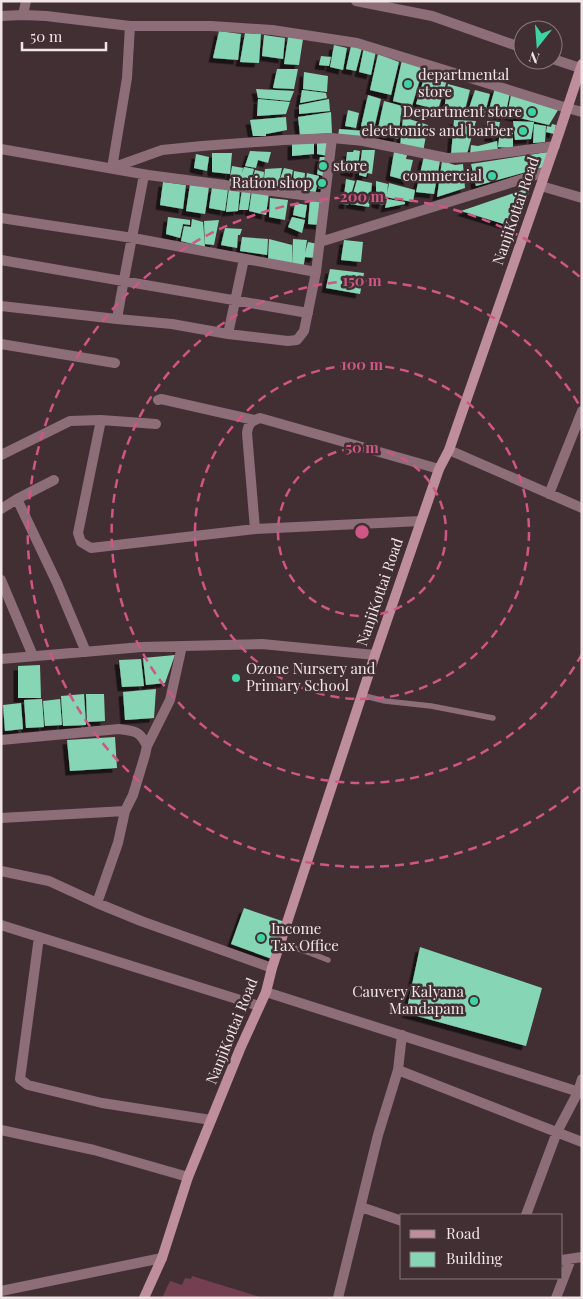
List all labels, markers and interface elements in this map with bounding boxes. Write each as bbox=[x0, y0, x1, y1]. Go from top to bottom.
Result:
scale bar bbox=[22, 20, 106, 52]
north arrow bbox=[513, 20, 563, 70]
text: 50 m bbox=[30, 26, 63, 46]
text: N bbox=[526, 47, 542, 68]
place label: departmental store bbox=[418, 64, 509, 101]
marker: departmental store bbox=[402, 78, 414, 90]
place label: Department store bbox=[403, 101, 522, 121]
marker: Department store bbox=[526, 106, 538, 118]
place label: electronics and barber bbox=[362, 120, 513, 140]
marker: electronics and barber bbox=[517, 125, 529, 137]
street label: NanjiKottai Road bbox=[487, 154, 543, 267]
place label: store bbox=[333, 155, 367, 175]
marker: store bbox=[317, 160, 329, 172]
place label: commercial bbox=[402, 165, 482, 185]
marker: commercial bbox=[486, 170, 498, 182]
place label: Ration shop bbox=[232, 172, 312, 192]
marker: Ration shop bbox=[316, 177, 328, 189]
text: 200 m bbox=[340, 186, 385, 206]
text: 150 m bbox=[342, 270, 382, 290]
text: 100 m bbox=[341, 354, 384, 374]
text: 50 m bbox=[345, 437, 379, 457]
centre of rings bbox=[353, 523, 371, 541]
street label: NanjiKottai Road bbox=[351, 535, 407, 648]
place label: Ozone Nursery and Primary School bbox=[246, 658, 376, 695]
marker: Ozone Nursery and Primary School bbox=[230, 672, 242, 684]
place label: Income Tax Office bbox=[271, 918, 339, 955]
marker: Income Tax Office bbox=[255, 932, 267, 944]
street label: NanjiKottai Road bbox=[201, 974, 262, 1087]
place label: Cauvery Kalyana Mandapam bbox=[352, 981, 465, 1018]
marker: Cauvery Kalyana Mandapam bbox=[468, 995, 480, 1007]
legend bbox=[400, 1214, 563, 1279]
text: Road bbox=[446, 1223, 480, 1243]
text: Building bbox=[446, 1248, 503, 1268]

